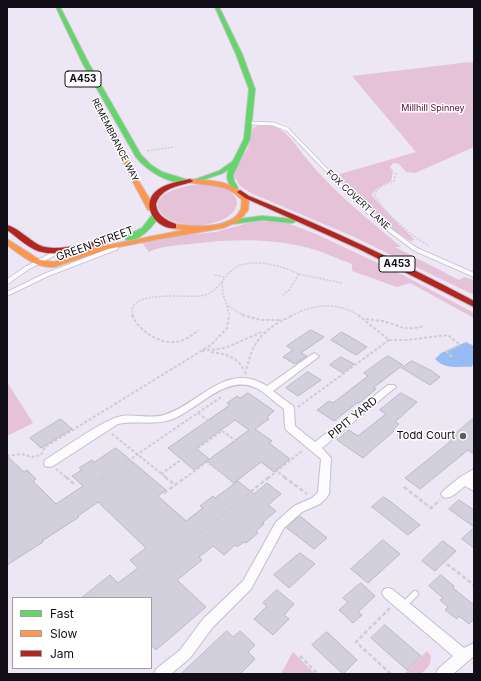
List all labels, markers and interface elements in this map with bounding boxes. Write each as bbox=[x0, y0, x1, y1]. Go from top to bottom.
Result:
road number: A453 bbox=[65, 71, 101, 87]
street label: REMEMBRANCE WAY bbox=[89, 97, 141, 183]
park label: Millhill Spinney bbox=[401, 103, 465, 113]
street label: FOX COVERT LANE bbox=[324, 168, 392, 232]
street label: GREEN STREET bbox=[54, 224, 136, 264]
road number: A453 bbox=[379, 256, 415, 272]
street label: PIPIT YARD bbox=[326, 394, 380, 442]
place label: Todd Court bbox=[397, 429, 455, 443]
marker: Todd Court bbox=[458, 431, 468, 441]
legend bbox=[12, 597, 152, 669]
text: Fast bbox=[50, 606, 74, 621]
text: Slow bbox=[50, 626, 77, 641]
text: Jam bbox=[50, 646, 74, 661]

